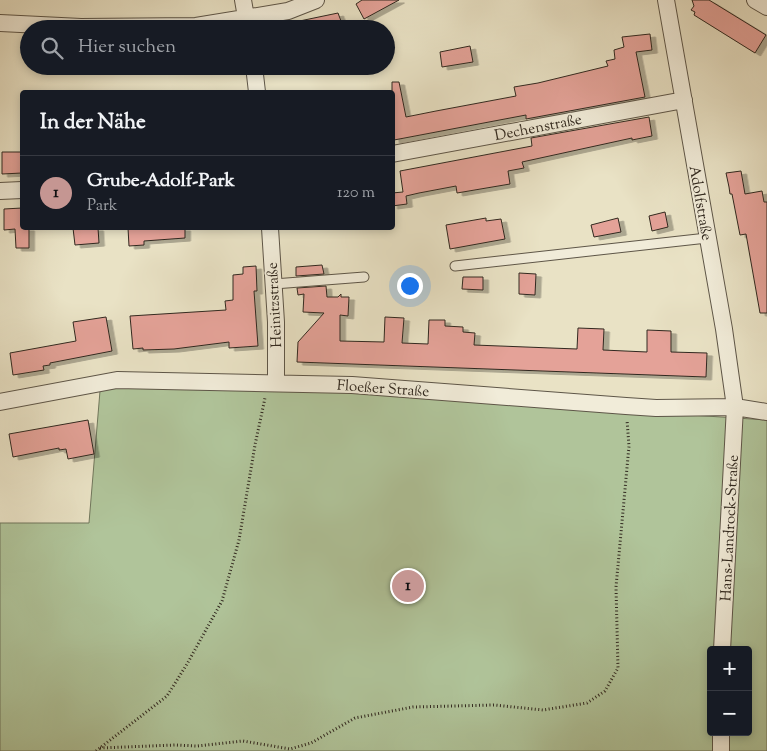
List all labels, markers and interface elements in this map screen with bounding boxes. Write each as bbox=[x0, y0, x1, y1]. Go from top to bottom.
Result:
search box bbox=[20, 20, 395, 75]
icon: search bbox=[38, 34, 66, 62]
text: Hier suchen bbox=[78, 34, 176, 61]
text: In der Nähe bbox=[40, 108, 146, 138]
street label: Dechenstraße bbox=[493, 110, 584, 147]
street label: Adolfstraße bbox=[683, 164, 716, 242]
text: Grube-Adolf-Park bbox=[87, 168, 235, 195]
text: 1 bbox=[53, 182, 59, 205]
text: 120 m bbox=[337, 182, 375, 205]
text: Park bbox=[87, 195, 118, 218]
street label: Heinitzstraße bbox=[263, 262, 288, 348]
your location bbox=[397, 273, 423, 299]
street label: Floeßer Straße bbox=[336, 376, 430, 403]
street label: Hans-Landrock-Straße bbox=[716, 454, 745, 602]
pin: 1 bbox=[392, 567, 424, 605]
map controls bbox=[707, 646, 752, 736]
button: + bbox=[707, 646, 752, 691]
button: − bbox=[707, 691, 752, 736]

